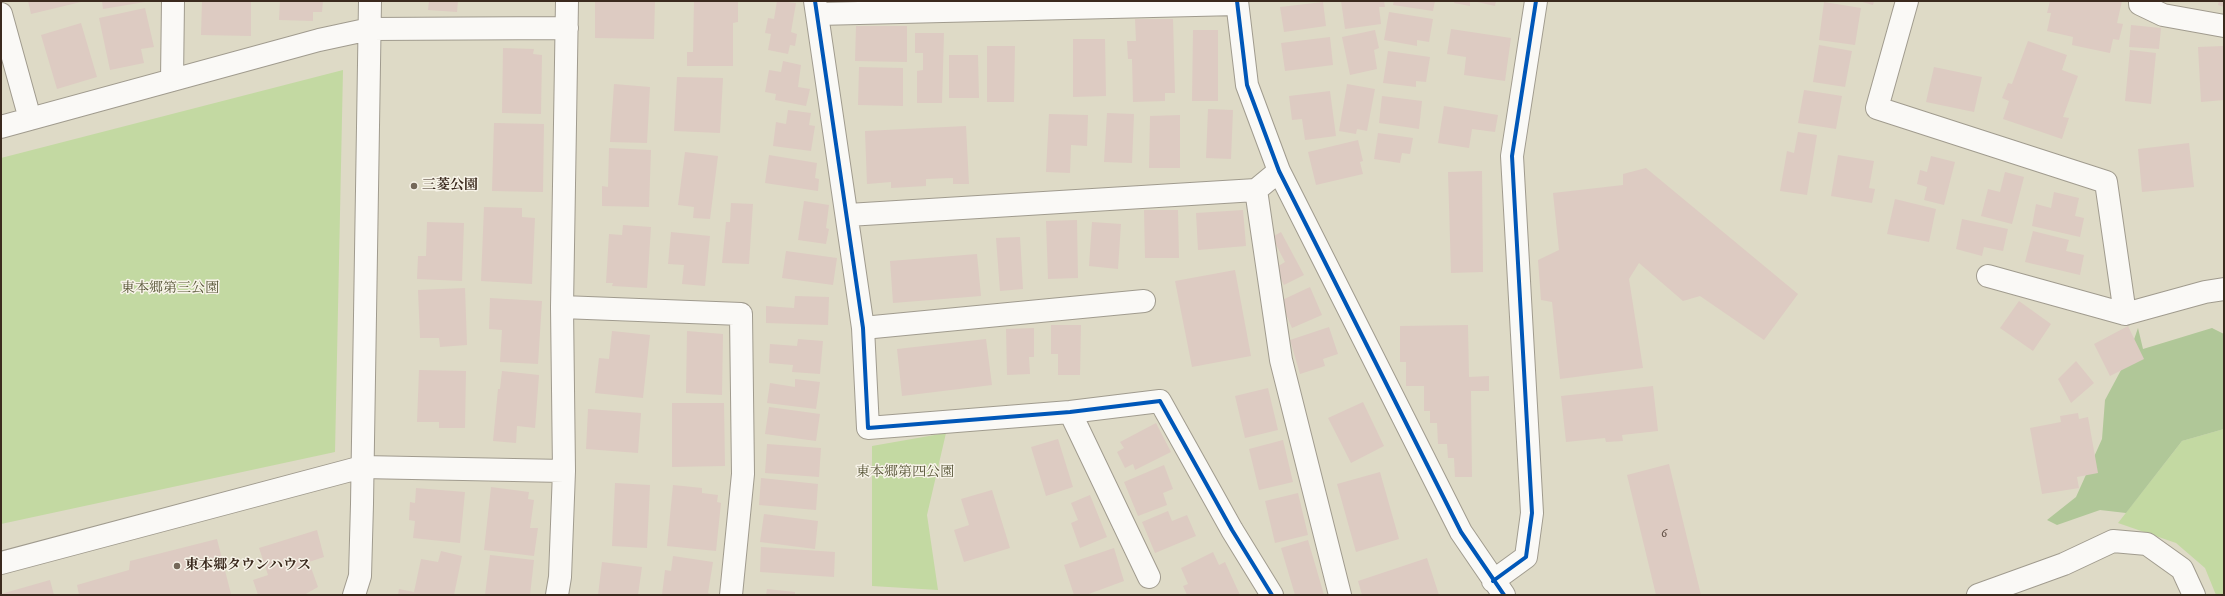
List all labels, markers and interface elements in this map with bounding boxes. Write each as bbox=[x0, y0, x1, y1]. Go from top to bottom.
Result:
place label: 三菱公園 bbox=[422, 178, 478, 194]
marker: 三菱公園 bbox=[409, 181, 419, 191]
park label: 東本郷第三公園 bbox=[121, 281, 219, 297]
park label: 東本郷第四公園 bbox=[856, 465, 954, 481]
house number: 6 bbox=[1661, 528, 1667, 542]
place label: 東本郷タウンハウス bbox=[185, 558, 311, 574]
marker: 東本郷タウンハウス bbox=[172, 561, 182, 571]

